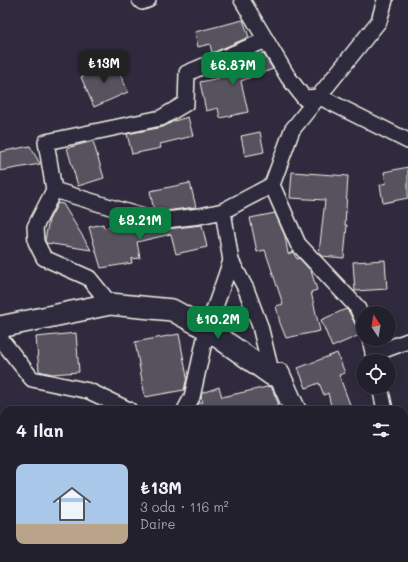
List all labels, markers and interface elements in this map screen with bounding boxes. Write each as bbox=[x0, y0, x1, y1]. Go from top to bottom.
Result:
pin: ₺13M bbox=[80, 50, 128, 84]
pin: ₺6.87M bbox=[200, 52, 266, 86]
text: ₺13M bbox=[88, 54, 120, 71]
text: ₺6.87M bbox=[210, 56, 256, 73]
pin: ₺9.21M bbox=[107, 207, 173, 241]
text: ₺9.21M bbox=[118, 211, 162, 228]
pin: ₺10.2M bbox=[185, 306, 251, 340]
north arrow bbox=[356, 306, 396, 346]
map controls bbox=[356, 306, 396, 394]
text: ₺10.2M bbox=[196, 310, 240, 327]
button: locate bbox=[356, 354, 396, 394]
text: 4 ilan bbox=[16, 419, 63, 441]
icon: filters bbox=[370, 419, 392, 441]
text: ₺13M bbox=[140, 476, 182, 498]
icon: home bbox=[48, 480, 96, 528]
text: 3 oda · 116 m² bbox=[140, 498, 229, 515]
text: Daire bbox=[140, 515, 176, 532]

